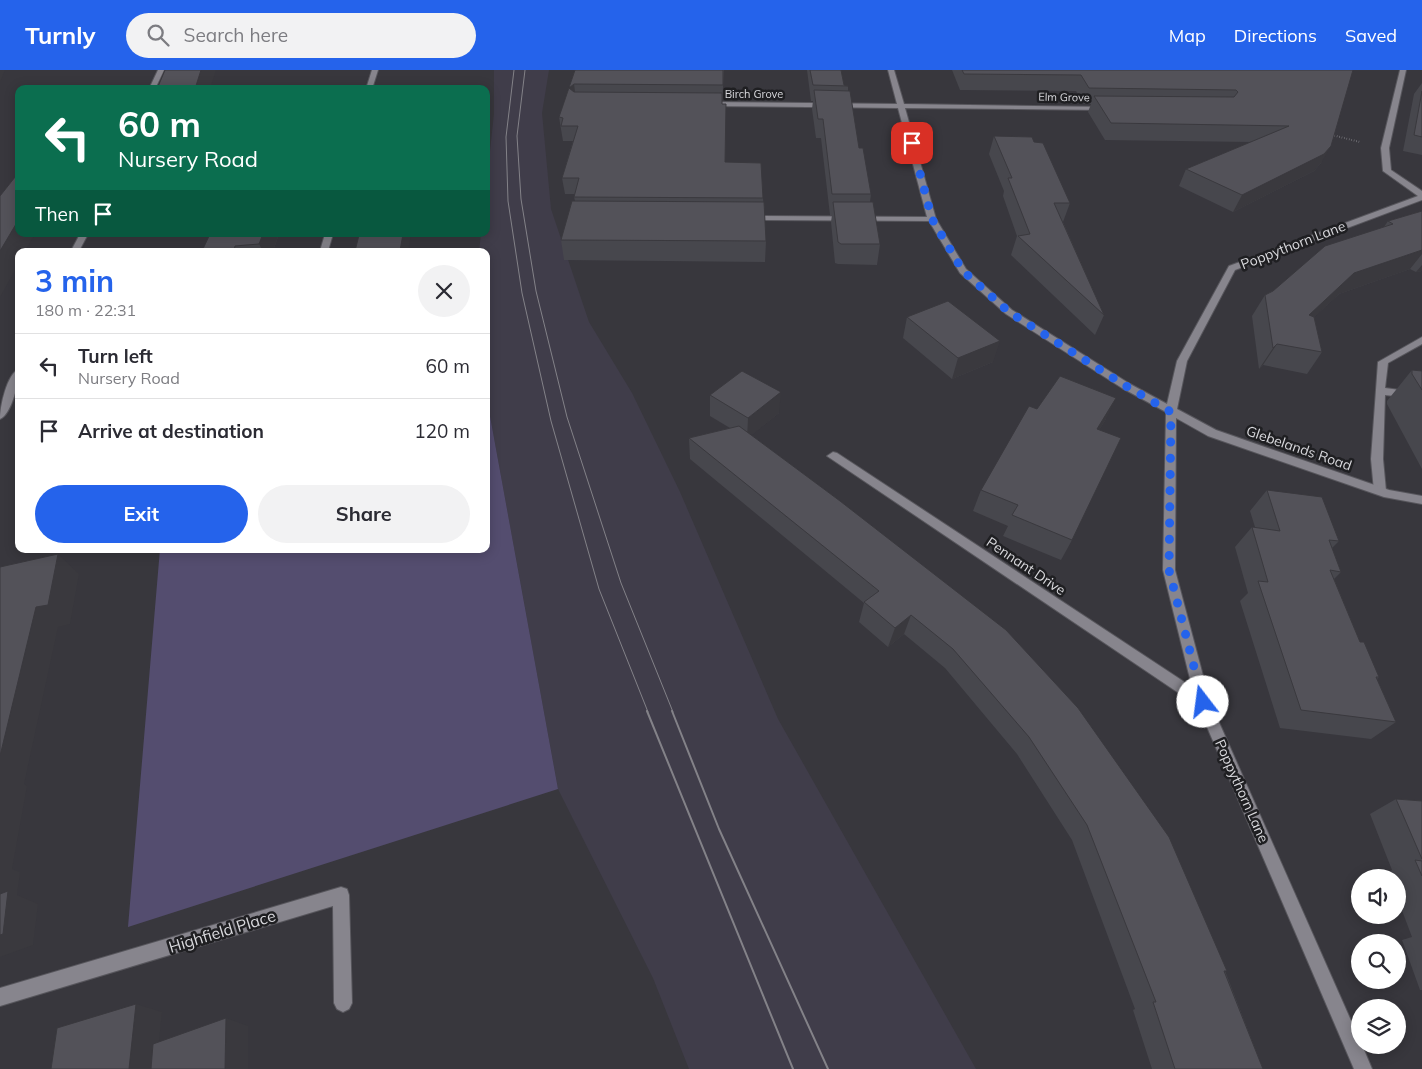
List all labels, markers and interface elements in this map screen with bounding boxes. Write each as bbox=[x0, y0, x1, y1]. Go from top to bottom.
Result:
search box bbox=[126, 13, 476, 58]
text: Turnly bbox=[25, 20, 96, 50]
icon: search bbox=[144, 21, 172, 49]
text: Search here bbox=[184, 23, 288, 47]
text: Map bbox=[1169, 24, 1206, 47]
text: Directions bbox=[1234, 24, 1317, 47]
text: Saved bbox=[1345, 24, 1397, 47]
street label: Birch Grove bbox=[725, 87, 783, 101]
street label: Elm Grove bbox=[1038, 90, 1090, 104]
text: 60 m bbox=[118, 102, 201, 146]
icon: left bbox=[35, 105, 100, 170]
pin bbox=[891, 122, 933, 164]
icon: arrive bbox=[898, 129, 926, 157]
text: Nursery Road bbox=[118, 145, 258, 173]
icon: arrive bbox=[89, 200, 117, 228]
text: Then bbox=[35, 202, 79, 226]
street label: Poppythorn Lane bbox=[1238, 217, 1348, 273]
text: 3 min bbox=[35, 262, 114, 300]
button: close bbox=[418, 265, 470, 317]
text: 180 m · 22:31 bbox=[35, 300, 136, 320]
text: Turn left bbox=[78, 344, 153, 368]
icon: left bbox=[35, 352, 63, 380]
text: 60 m bbox=[426, 354, 470, 378]
text: Nursery Road bbox=[78, 368, 180, 388]
icon: arrive bbox=[35, 417, 63, 445]
text: Arrive at destination bbox=[78, 419, 264, 443]
text: 120 m bbox=[414, 419, 470, 443]
street label: Glebelands Road bbox=[1244, 422, 1354, 474]
button: Exit bbox=[35, 485, 248, 543]
button: Share bbox=[258, 485, 470, 543]
street label: Pennant Drive bbox=[983, 533, 1069, 599]
position arrow bbox=[1176, 675, 1228, 727]
street label: Poppythorn Lane bbox=[1211, 737, 1273, 845]
map controls bbox=[1351, 869, 1406, 1054]
button: sound bbox=[1351, 869, 1406, 924]
street label: Highfield Place bbox=[166, 905, 278, 957]
button: search bbox=[1351, 934, 1406, 989]
button: layers bbox=[1351, 999, 1406, 1054]

